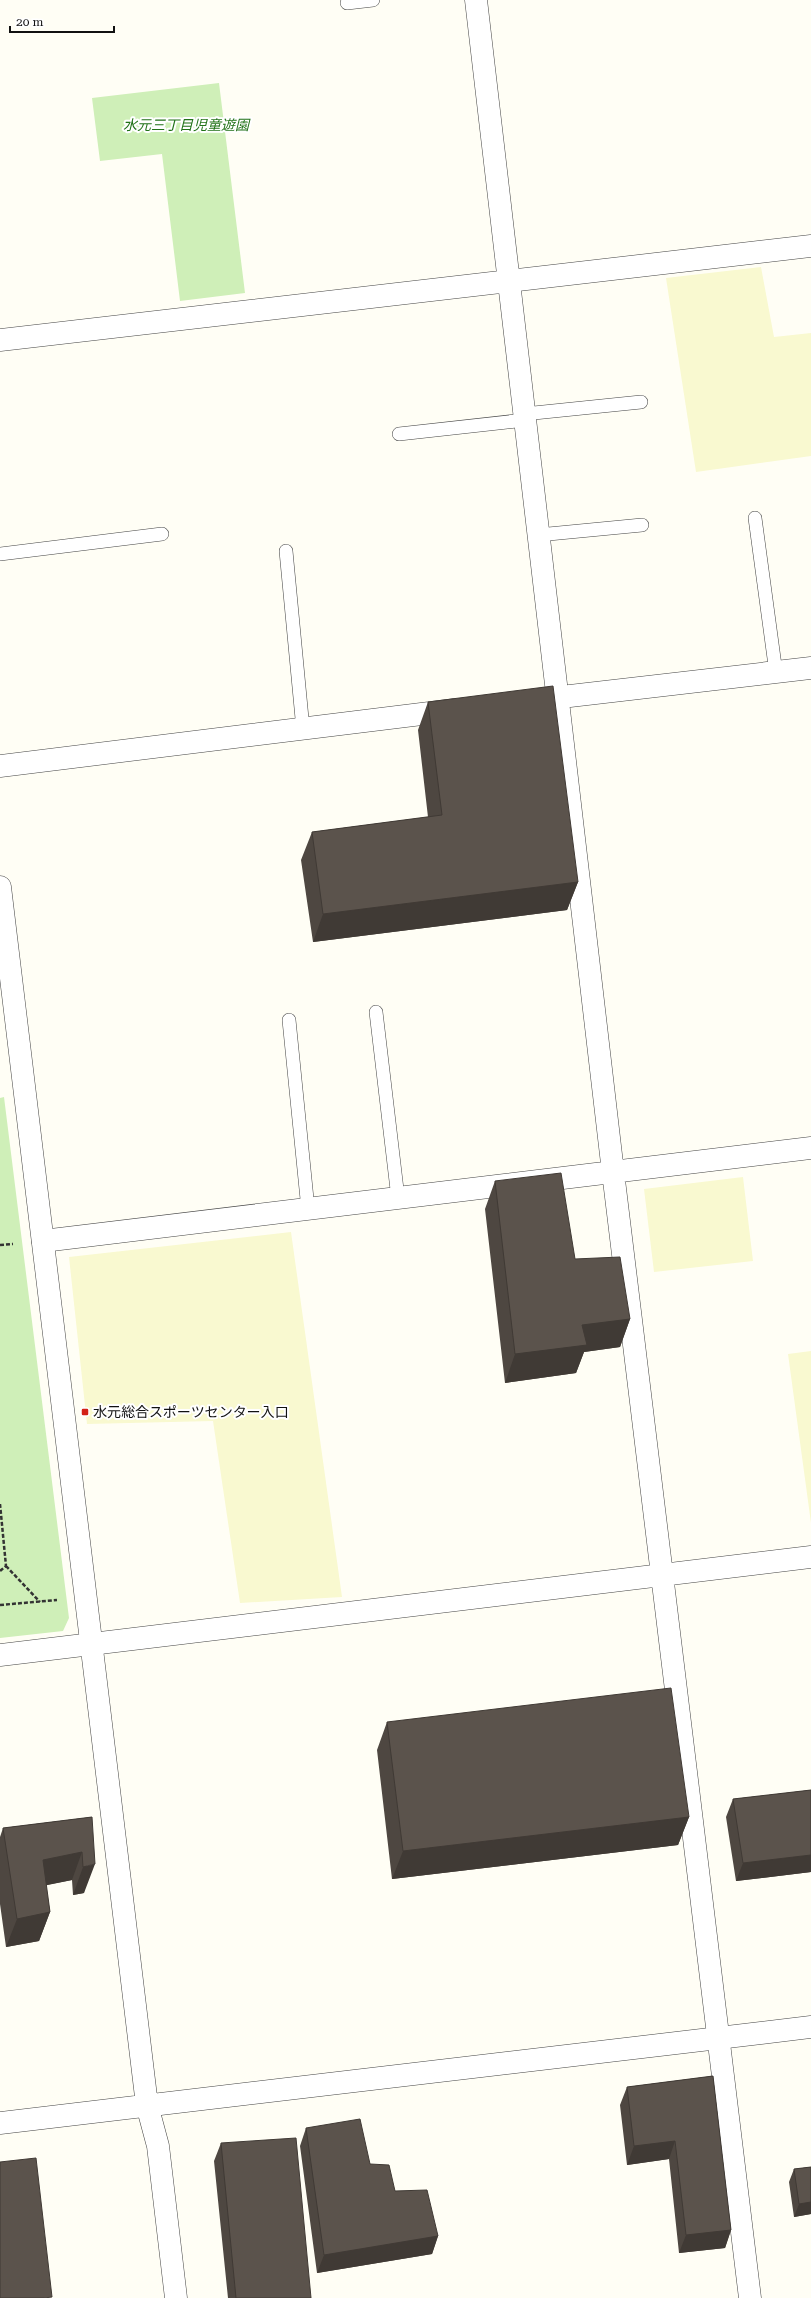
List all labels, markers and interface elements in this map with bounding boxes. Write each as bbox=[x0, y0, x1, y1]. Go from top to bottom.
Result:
scale bar bbox=[10, 8, 114, 34]
text: 20 m bbox=[16, 15, 43, 29]
park label: 水元三丁目児童遊園 bbox=[123, 117, 251, 133]
place label: 水元総合スポーツセンター入口 bbox=[93, 1404, 289, 1420]
marker: 水元総合スポーツセンター入口 bbox=[80, 1407, 90, 1417]

